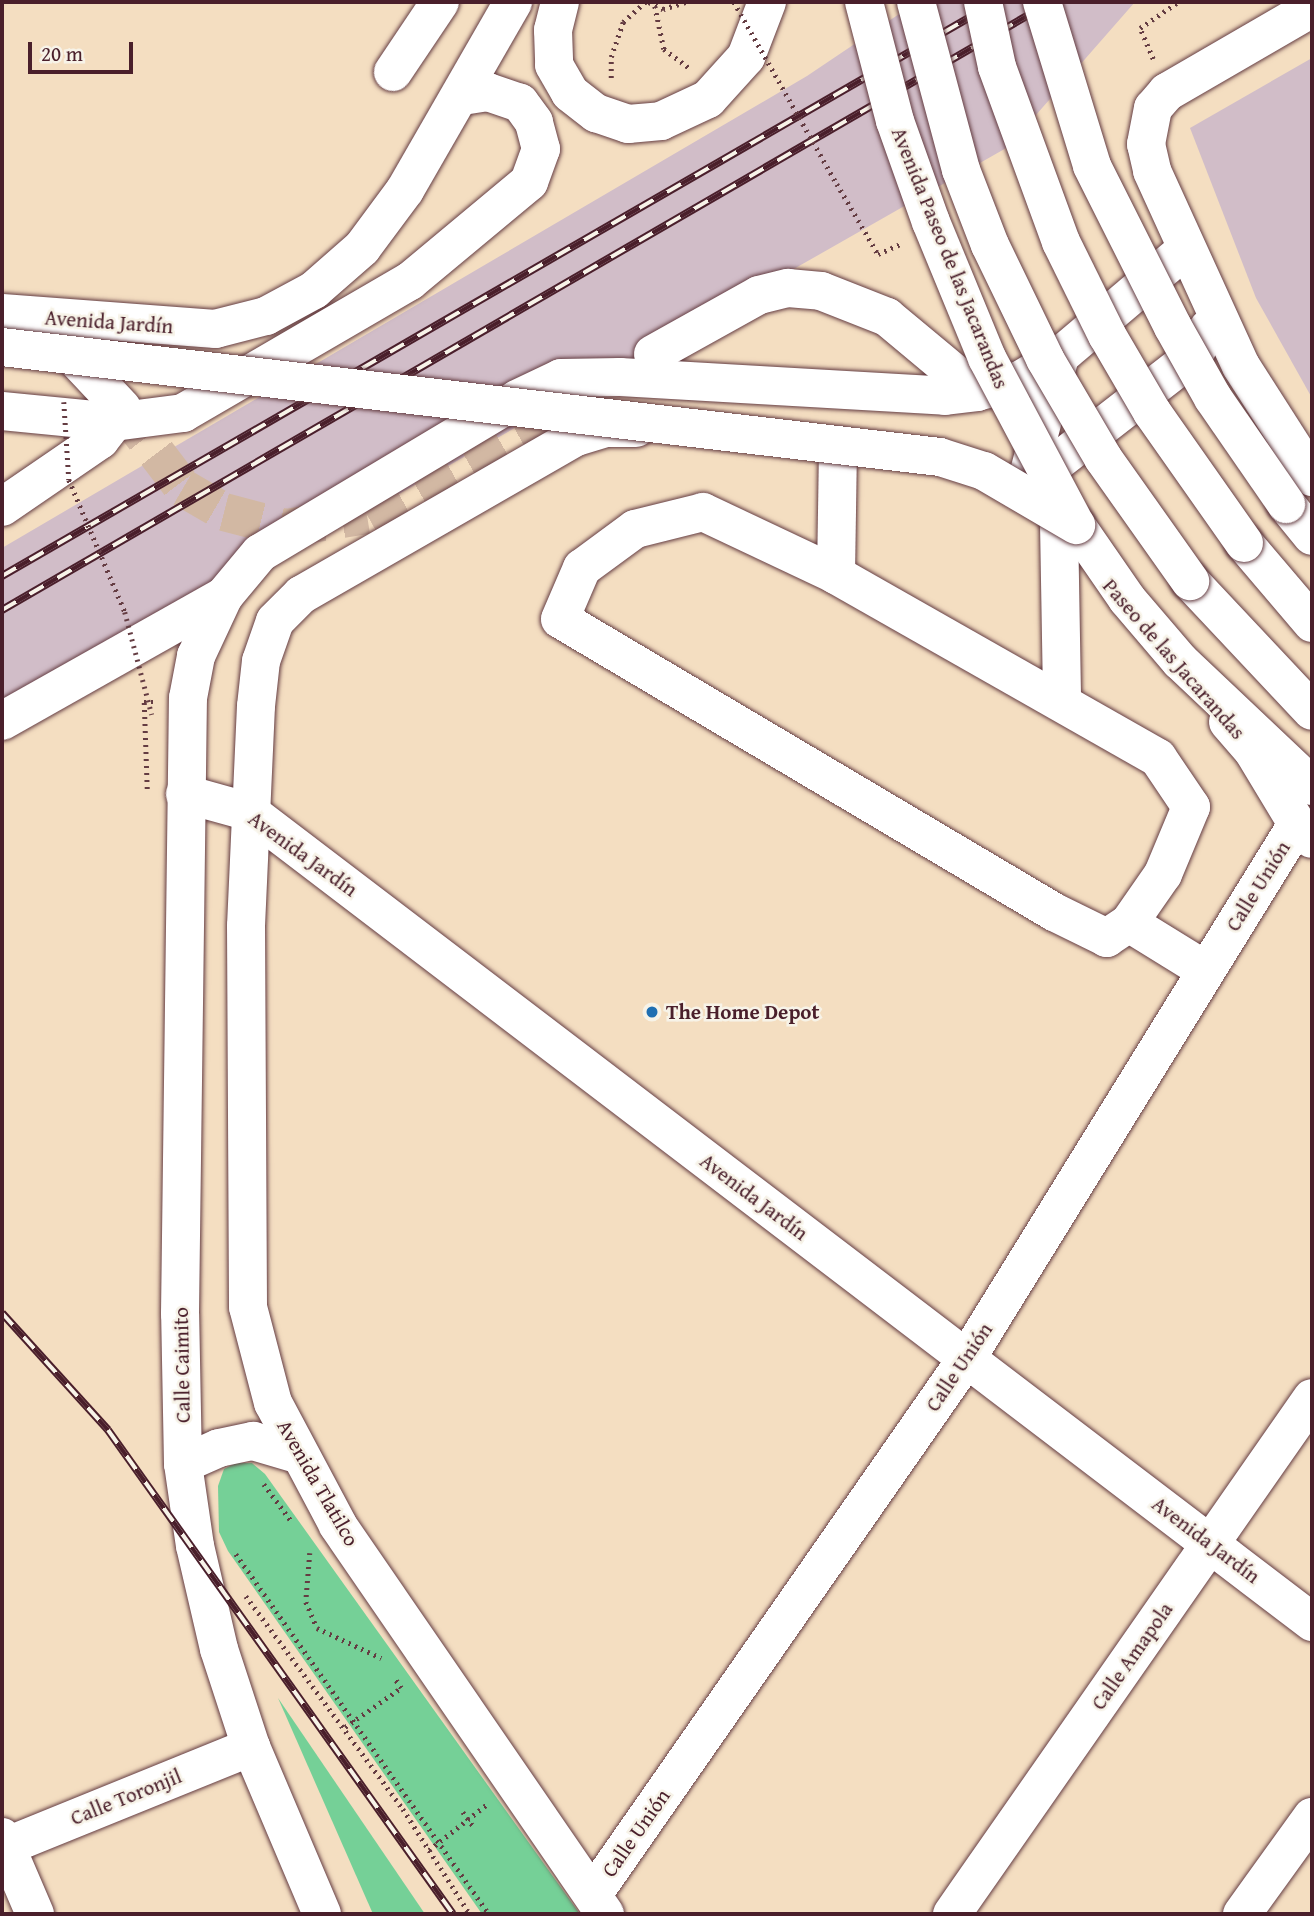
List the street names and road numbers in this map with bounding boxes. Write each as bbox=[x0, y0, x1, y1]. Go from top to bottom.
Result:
street label: Avenida Paseo de las Jacarandas bbox=[886, 124, 1014, 392]
street label: Avenida Jardín bbox=[44, 305, 174, 339]
street label: Paseo de las Jacarandas bbox=[1097, 574, 1251, 744]
street label: Avenida Jardín bbox=[243, 806, 363, 902]
street label: Calle Unión bbox=[1220, 836, 1296, 936]
street label: Avenida Jardín bbox=[695, 1148, 813, 1246]
street label: Calle Caimito bbox=[168, 1307, 196, 1423]
street label: Calle Unión bbox=[920, 1318, 998, 1416]
street label: Avenida Tlatilco bbox=[272, 1415, 364, 1551]
street label: Avenida Jardín bbox=[1147, 1491, 1265, 1589]
street label: Calle Amapola bbox=[1086, 1597, 1178, 1715]
street label: Calle Toronjil bbox=[67, 1763, 185, 1831]
street label: Calle Unión bbox=[597, 1784, 675, 1882]

